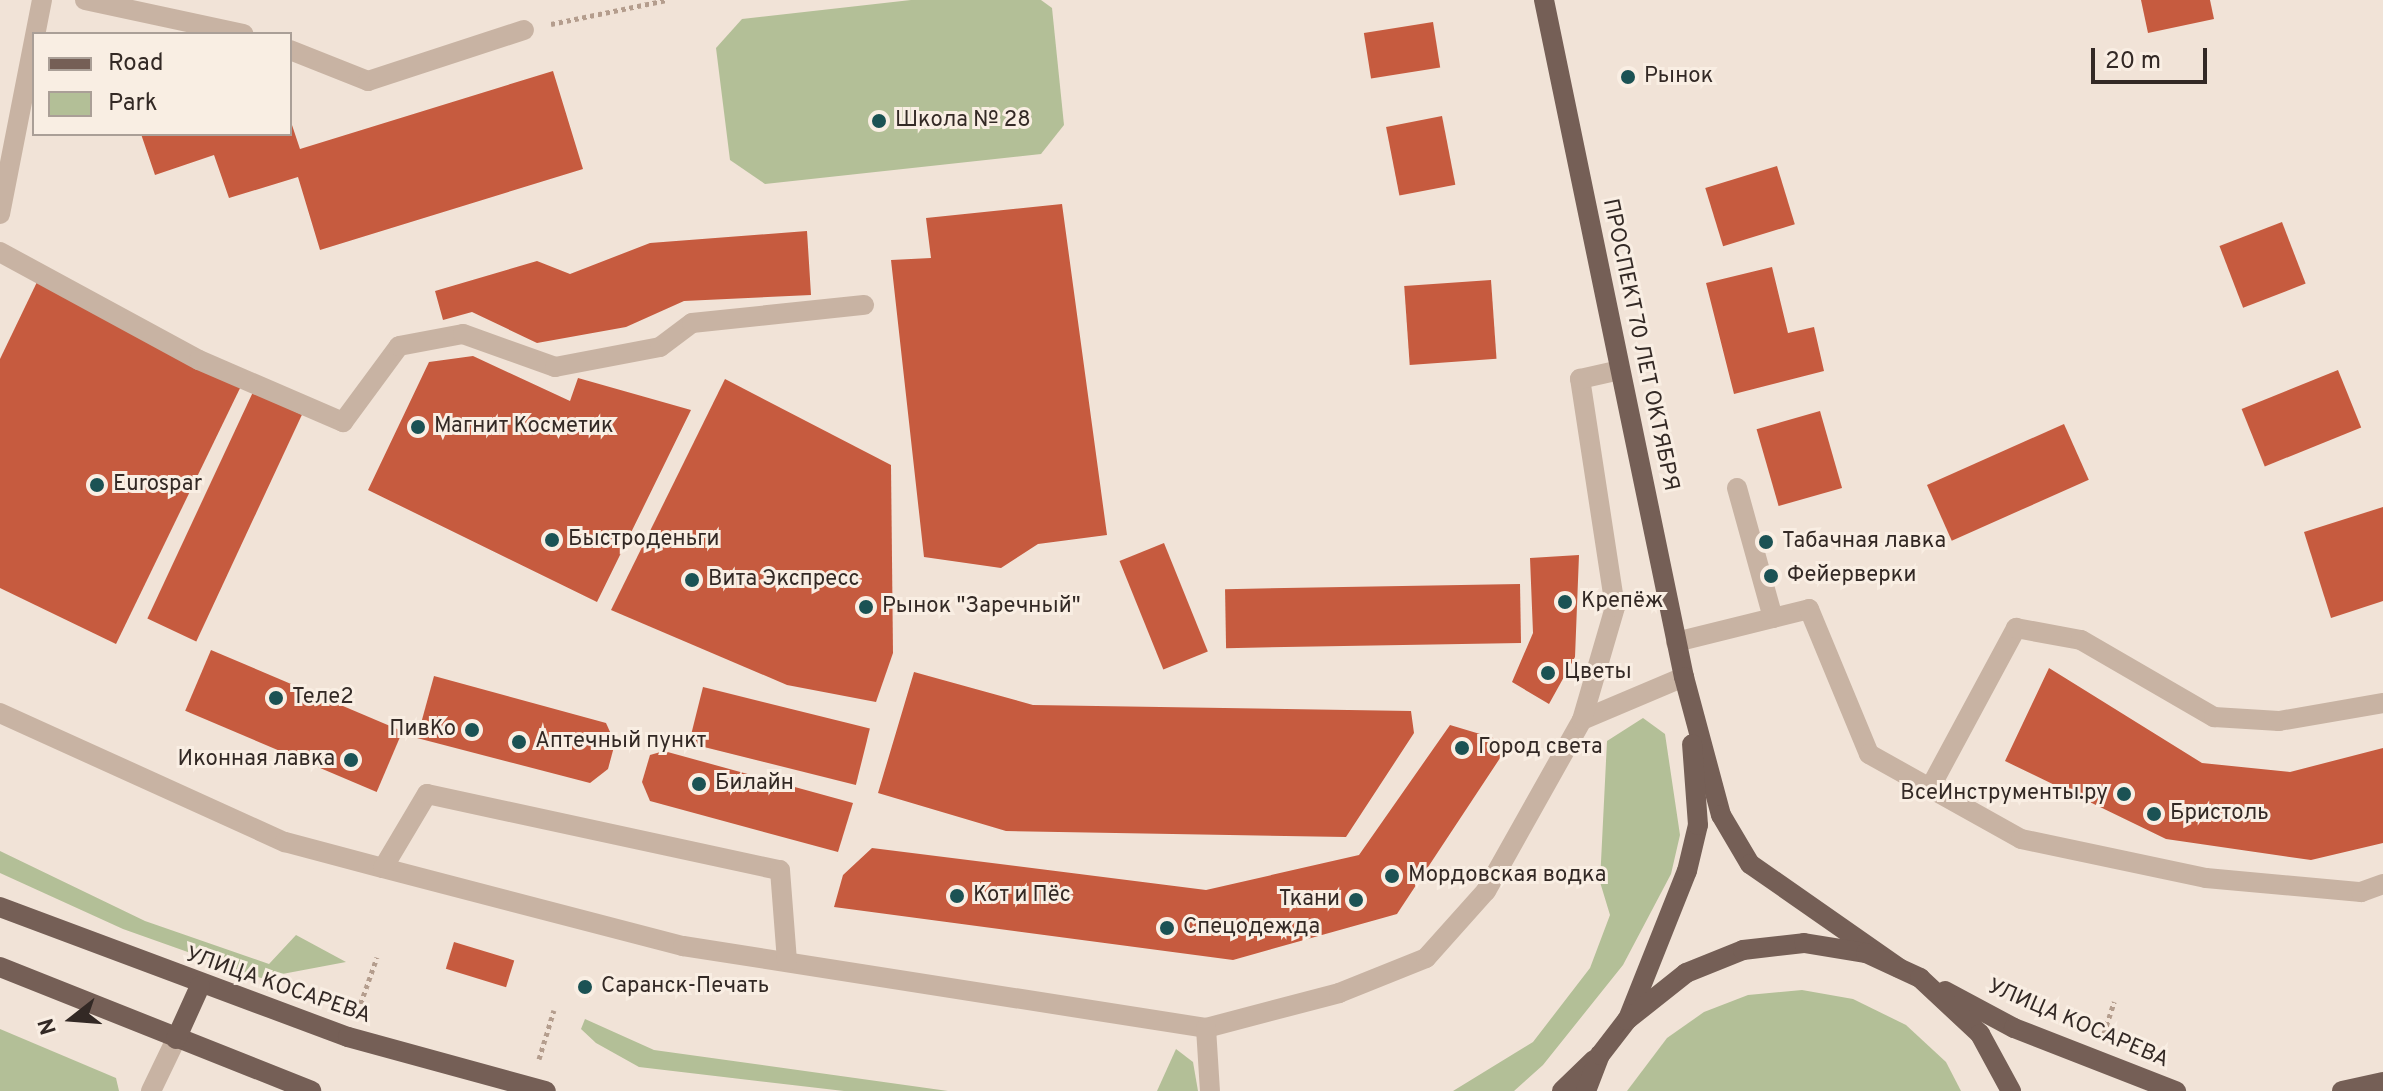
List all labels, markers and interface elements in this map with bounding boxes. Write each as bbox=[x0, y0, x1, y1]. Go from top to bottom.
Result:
legend bbox=[32, 32, 292, 136]
scale bar bbox=[2095, 32, 2211, 82]
text: 20 m bbox=[2105, 47, 2161, 77]
text: Road bbox=[108, 49, 164, 79]
place label: Рынок bbox=[1644, 64, 1713, 90]
marker: Рынок bbox=[1619, 68, 1637, 86]
text: Park bbox=[108, 89, 158, 119]
place label: Школа № 28 bbox=[895, 108, 1031, 134]
marker: Школа № 28 bbox=[870, 112, 888, 130]
street label: ПРОСПЕКТ 70 ЛЕТ ОКТЯБРЯ bbox=[1596, 195, 1684, 495]
place label: Магнит Косметик bbox=[434, 414, 614, 440]
marker: Магнит Косметик bbox=[409, 418, 427, 436]
place label: Eurospar bbox=[113, 472, 202, 498]
marker: Eurospar bbox=[88, 476, 106, 494]
place label: Быстроденьги bbox=[568, 527, 720, 553]
place label: Табачная лавка bbox=[1782, 529, 1946, 555]
marker: Быстроденьги bbox=[543, 531, 561, 549]
marker: Табачная лавка bbox=[1757, 533, 1775, 551]
place label: Фейерверки bbox=[1787, 563, 1916, 589]
place label: Вита Экспресс bbox=[708, 567, 859, 593]
marker: Фейерверки bbox=[1762, 567, 1780, 585]
marker: Вита Экспресс bbox=[683, 571, 701, 589]
place label: Крепёж bbox=[1581, 589, 1663, 615]
marker: Крепёж bbox=[1556, 593, 1574, 611]
place label: Рынок "Заречный" bbox=[882, 594, 1081, 620]
marker: Рынок "Заречный" bbox=[857, 598, 875, 616]
place label: Цветы bbox=[1564, 660, 1632, 686]
marker: Цветы bbox=[1539, 664, 1557, 682]
place label: Теле2 bbox=[292, 685, 354, 711]
marker: Теле2 bbox=[267, 689, 285, 707]
place label: ПивКо bbox=[389, 717, 456, 743]
marker: ПивКо bbox=[463, 721, 481, 739]
place label: Аптечный пункт bbox=[535, 729, 707, 755]
marker: Аптечный пункт bbox=[510, 733, 528, 751]
place label: Город света bbox=[1478, 735, 1603, 761]
marker: Город света bbox=[1453, 739, 1471, 757]
place label: Иконная лавка bbox=[178, 747, 335, 773]
marker: Иконная лавка bbox=[342, 751, 360, 769]
place label: Билайн bbox=[715, 771, 794, 797]
marker: Билайн bbox=[690, 775, 708, 793]
place label: ВсеИнструменты.ру bbox=[1900, 781, 2108, 807]
marker: ВсеИнструменты.ру bbox=[2115, 785, 2133, 803]
place label: Бристоль bbox=[2170, 801, 2269, 827]
marker: Бристоль bbox=[2145, 805, 2163, 823]
place label: Мордовская водка bbox=[1408, 863, 1606, 889]
marker: Мордовская водка bbox=[1383, 867, 1401, 885]
place label: Кот и Пёс bbox=[973, 883, 1071, 909]
marker: Кот и Пёс bbox=[948, 887, 966, 905]
place label: Ткани bbox=[1279, 887, 1340, 913]
marker: Ткани bbox=[1347, 891, 1365, 909]
place label: Спецодежда bbox=[1183, 915, 1320, 941]
marker: Спецодежда bbox=[1158, 919, 1176, 937]
street label: УЛИЦА КОСАРЕВА bbox=[181, 942, 375, 1030]
place label: Саранск-Печать bbox=[601, 974, 769, 1000]
street label: УЛИЦА КОСАРЕВА bbox=[1983, 974, 2173, 1074]
marker: Саранск-Печать bbox=[576, 978, 594, 996]
north arrow bbox=[32, 979, 112, 1059]
text: N bbox=[33, 1015, 64, 1038]

